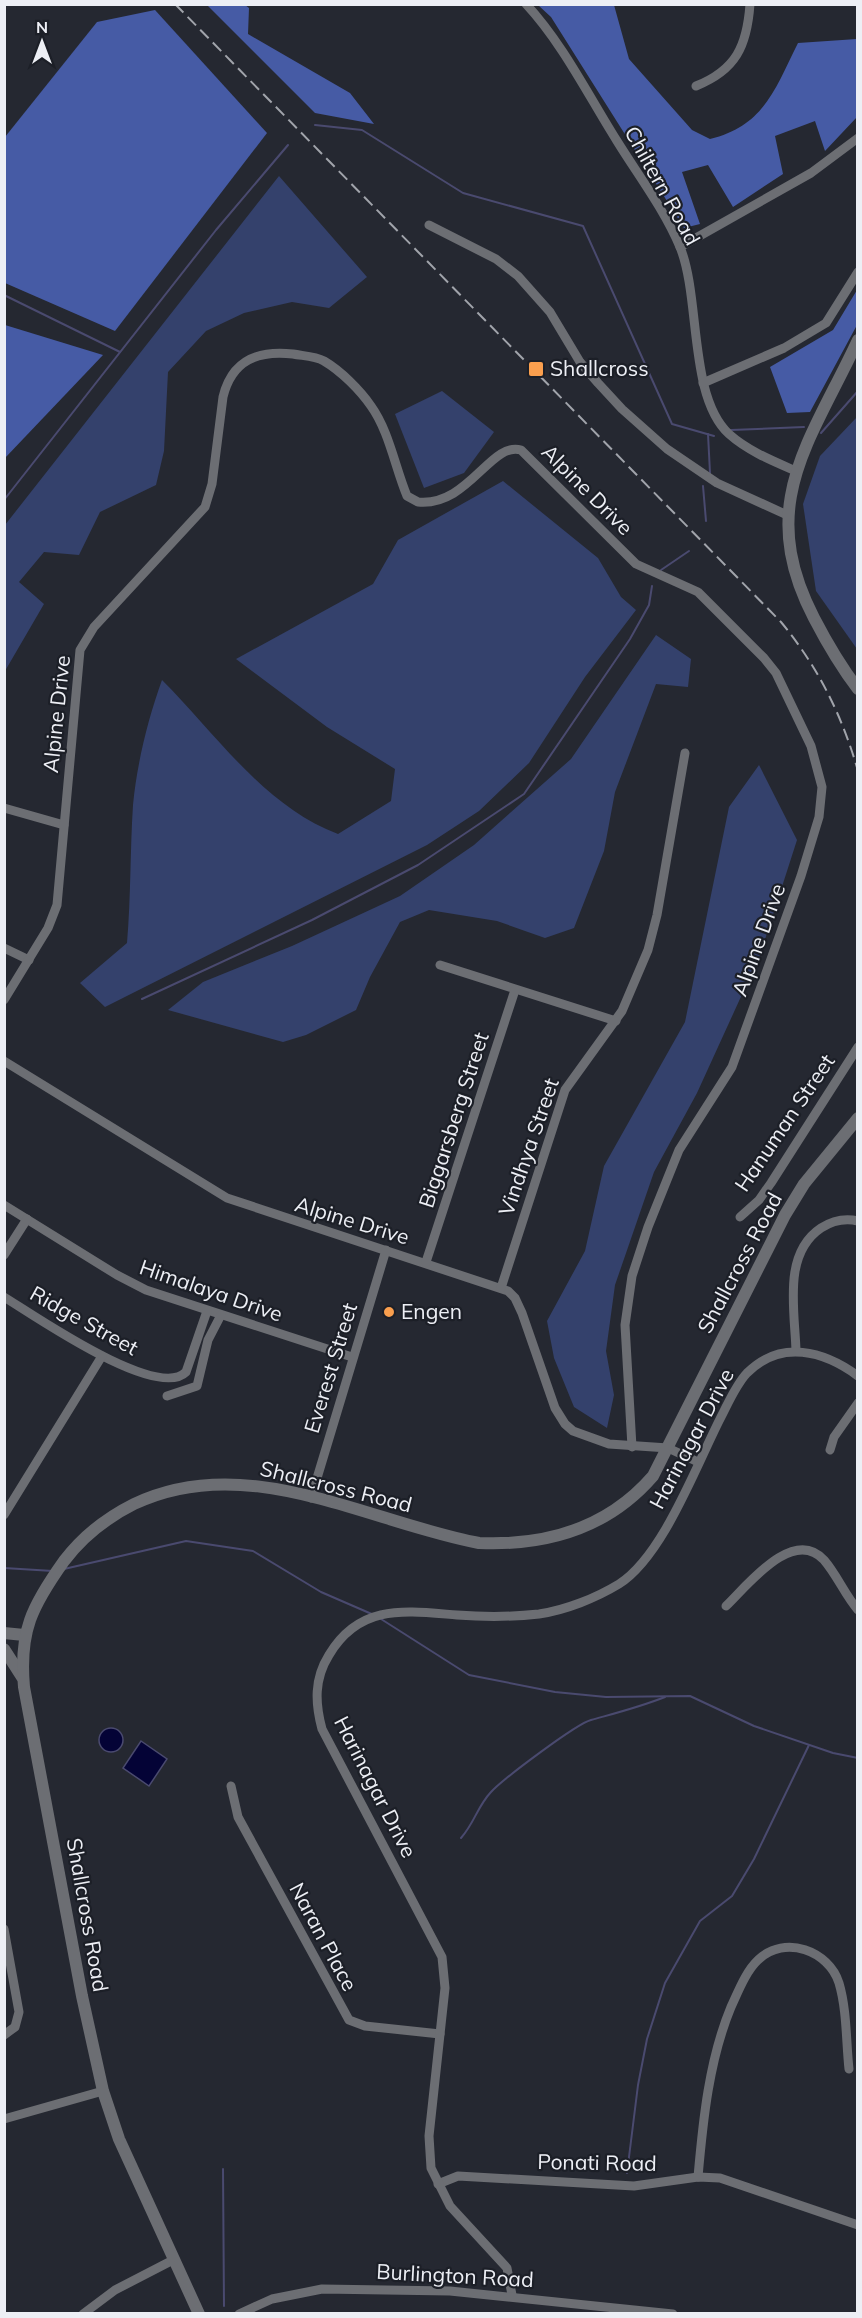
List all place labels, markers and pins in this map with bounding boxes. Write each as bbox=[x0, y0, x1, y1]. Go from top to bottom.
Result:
place label: Shallcross bbox=[550, 355, 649, 381]
marker: Shallcross bbox=[527, 360, 545, 378]
place label: Engen bbox=[401, 1298, 462, 1324]
marker: Engen bbox=[382, 1305, 396, 1319]

